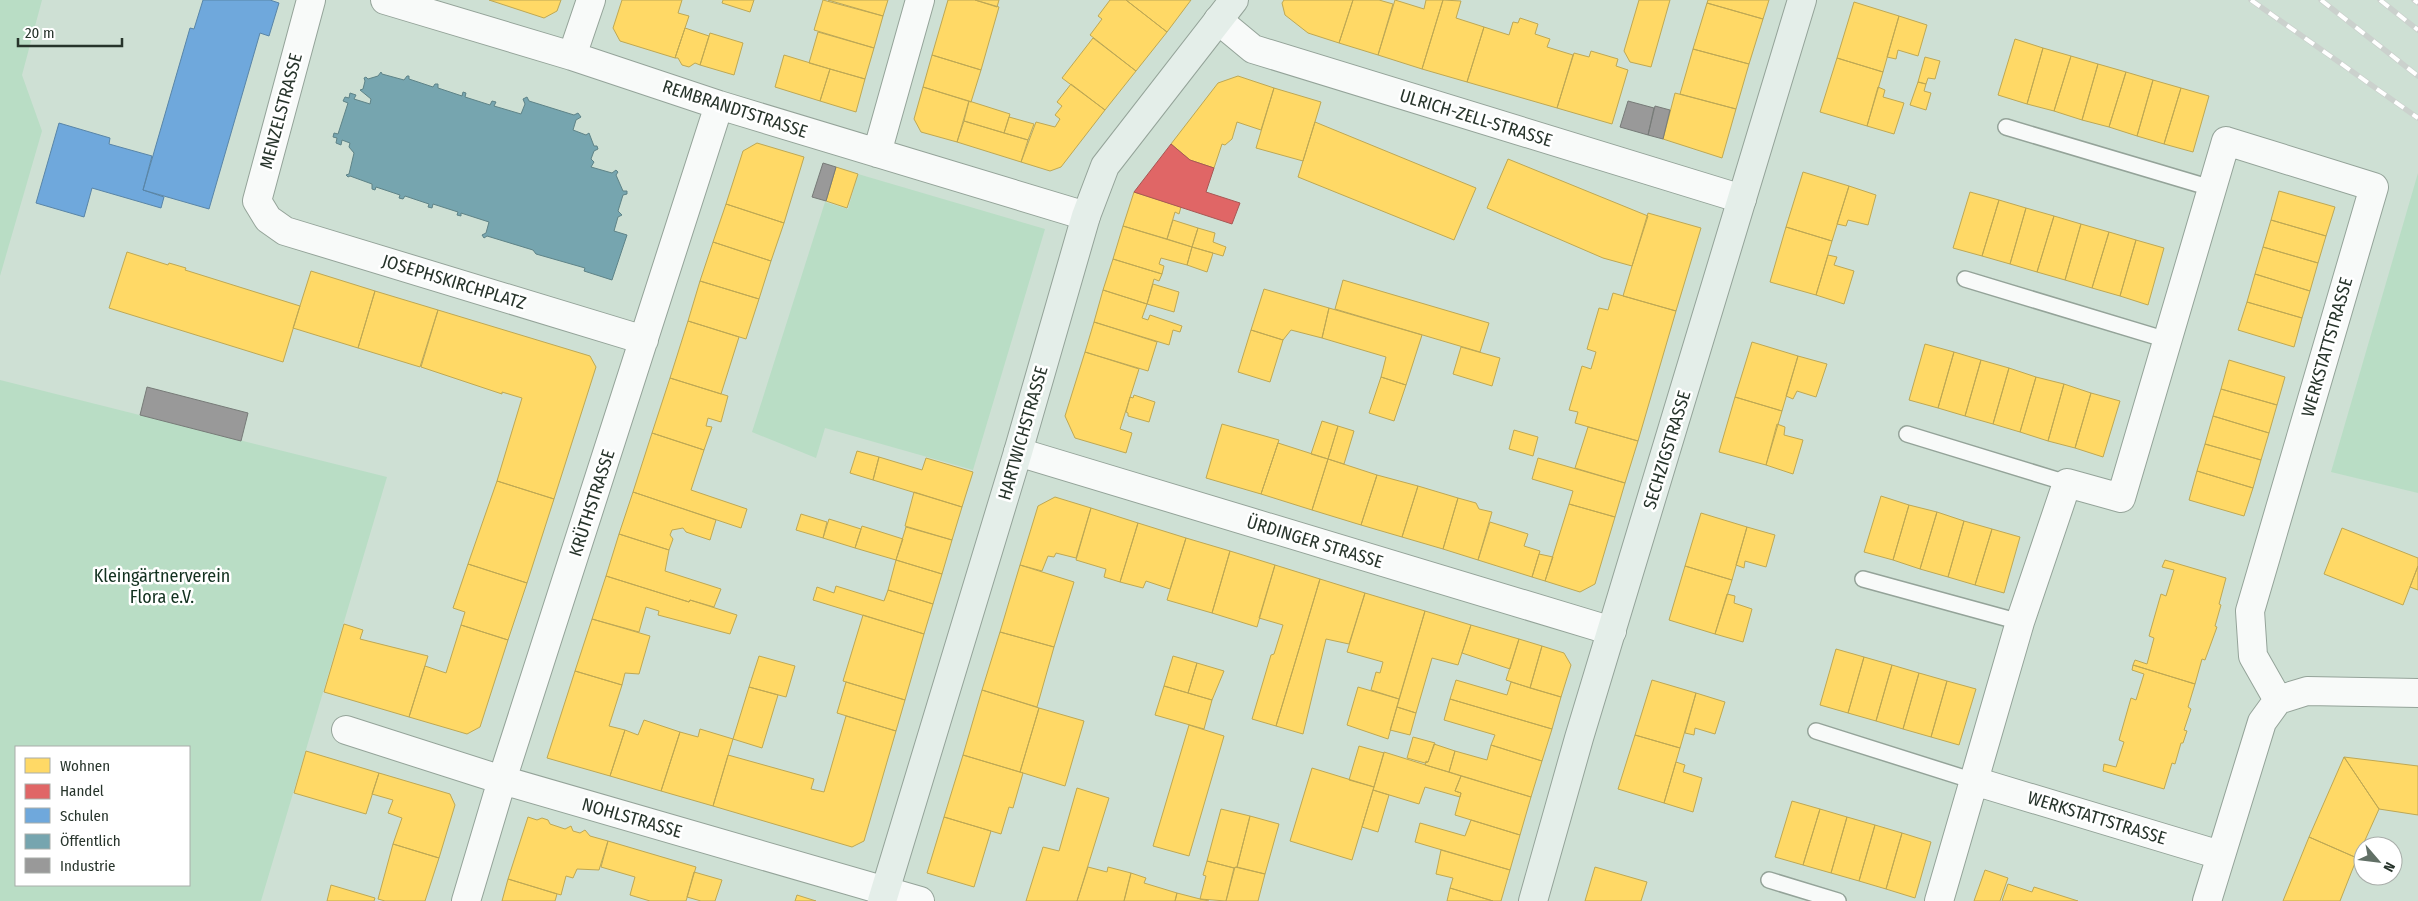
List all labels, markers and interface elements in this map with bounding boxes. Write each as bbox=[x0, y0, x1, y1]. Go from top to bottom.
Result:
scale bar bbox=[18, 15, 121, 47]
text: 20 m bbox=[25, 24, 55, 42]
street label: MENZELSTRASSE bbox=[255, 51, 307, 171]
street label: REMBRANDTSTRASSE bbox=[660, 75, 810, 143]
street label: ULRICH-ZELL-STRASSE bbox=[1397, 84, 1555, 152]
street label: JOSEPHSKIRCHPLATZ bbox=[379, 250, 529, 314]
street label: WERKSTATTSTRASSE bbox=[2297, 275, 2357, 419]
street label: HARTWICHSTRASSE bbox=[993, 363, 1053, 503]
street label: SECHZIGSTRASSE bbox=[1639, 388, 1695, 512]
street label: KRÜTHSTRASSE bbox=[564, 447, 620, 559]
street label: ÜRDINGER STRASSE bbox=[1244, 511, 1386, 573]
park label: Kleingärtnerverein Flora e.V. bbox=[94, 565, 230, 608]
legend bbox=[15, 746, 190, 886]
text: Wohnen bbox=[60, 757, 110, 775]
text: Handel bbox=[60, 782, 104, 800]
street label: WERKSTATTSTRASSE bbox=[2025, 786, 2169, 850]
street label: NOHLSTRASSE bbox=[579, 793, 685, 843]
text: Schulen bbox=[60, 807, 109, 825]
text: Öffentlich bbox=[60, 832, 121, 850]
north arrow bbox=[2353, 836, 2403, 886]
text: Industrie bbox=[60, 857, 115, 875]
text: N bbox=[2380, 859, 2399, 875]

